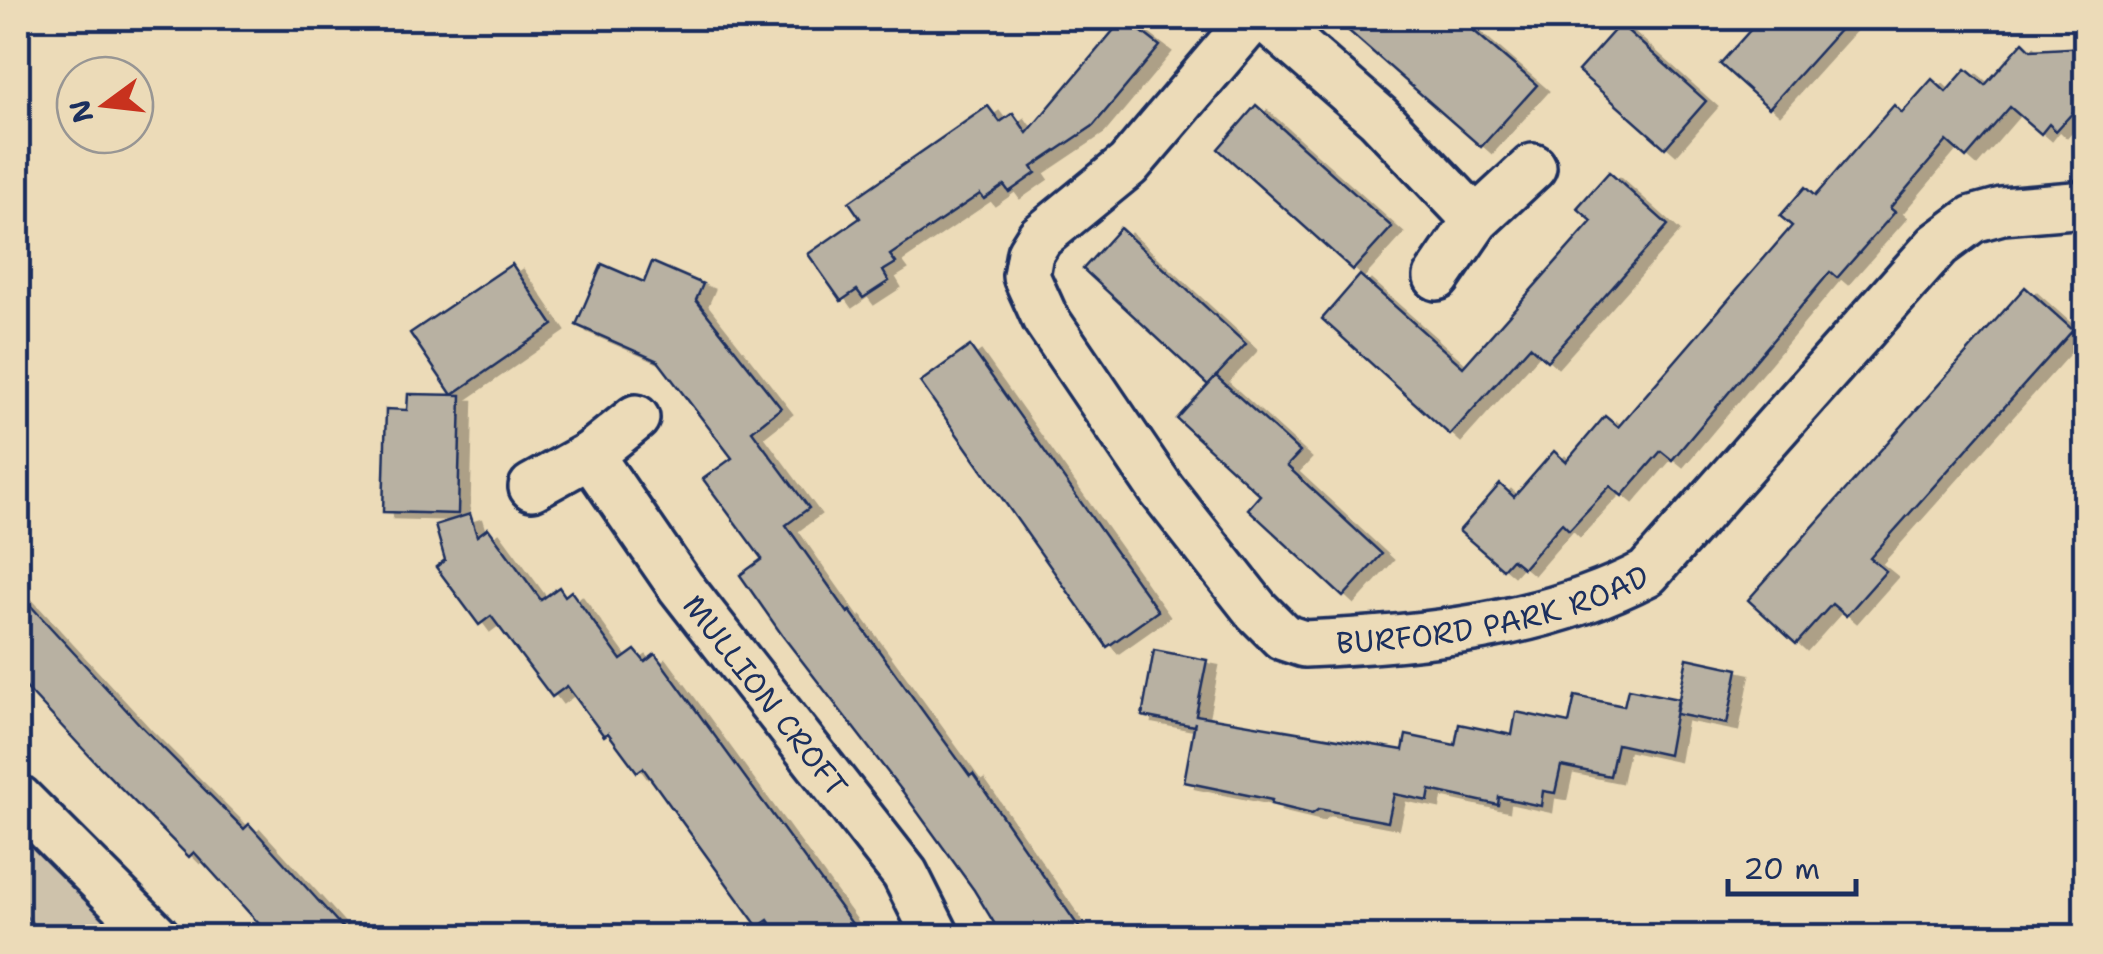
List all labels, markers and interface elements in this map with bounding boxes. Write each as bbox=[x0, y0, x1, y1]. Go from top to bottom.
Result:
north arrow bbox=[55, 55, 155, 155]
text: N bbox=[60, 96, 102, 127]
street label: BURFORD PARK ROAD bbox=[1335, 555, 1655, 663]
street label: MULLION CROFT bbox=[674, 586, 858, 805]
scale bar bbox=[1728, 834, 1856, 896]
text: 20 m bbox=[1743, 848, 1820, 889]

